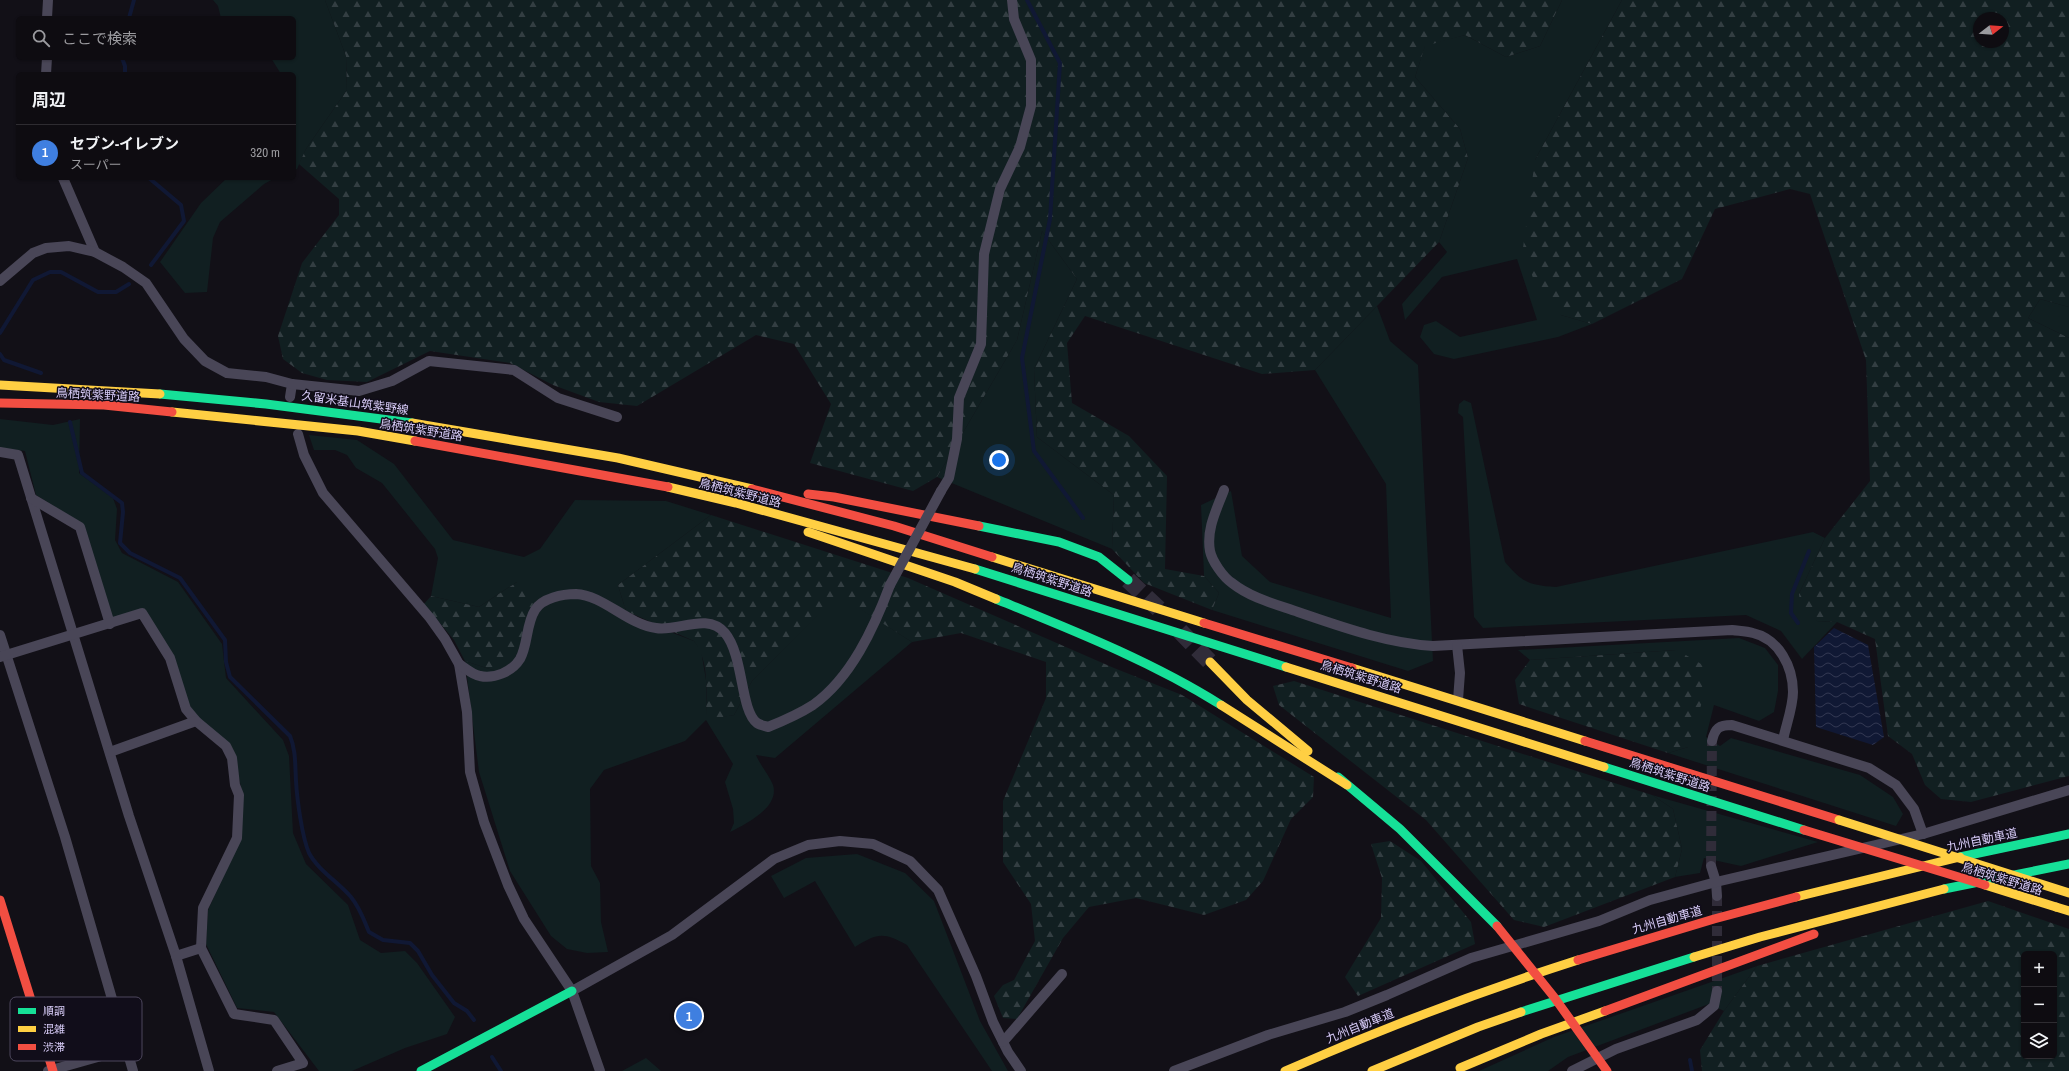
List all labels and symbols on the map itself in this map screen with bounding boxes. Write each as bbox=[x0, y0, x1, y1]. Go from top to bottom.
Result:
north arrow bbox=[1973, 12, 2009, 48]
street label: 鳥栖筑紫野道路 bbox=[56, 385, 140, 405]
street label: 久留米基山筑紫野線 bbox=[300, 388, 410, 418]
street label: 鳥栖筑紫野道路 bbox=[378, 416, 464, 444]
your location bbox=[989, 450, 1009, 470]
street label: 鳥栖筑紫野道路 bbox=[697, 475, 783, 511]
street label: 鳥栖筑紫野道路 bbox=[1010, 559, 1094, 601]
street label: 鳥栖筑紫野道路 bbox=[1318, 657, 1404, 697]
street label: 鳥栖筑紫野道路 bbox=[1628, 754, 1712, 796]
street label: 九州自動車道 bbox=[1945, 825, 2019, 855]
street label: 鳥栖筑紫野道路 bbox=[1959, 859, 2045, 899]
street label: 九州自動車道 bbox=[1630, 902, 1704, 938]
legend bbox=[10, 997, 142, 1061]
pin: 1 bbox=[676, 1001, 702, 1031]
text: 順調 bbox=[43, 1004, 65, 1018]
street label: 九州自動車道 bbox=[1324, 1005, 1396, 1047]
text: 混雑 bbox=[43, 1022, 65, 1036]
text: 渋滞 bbox=[43, 1040, 65, 1054]

